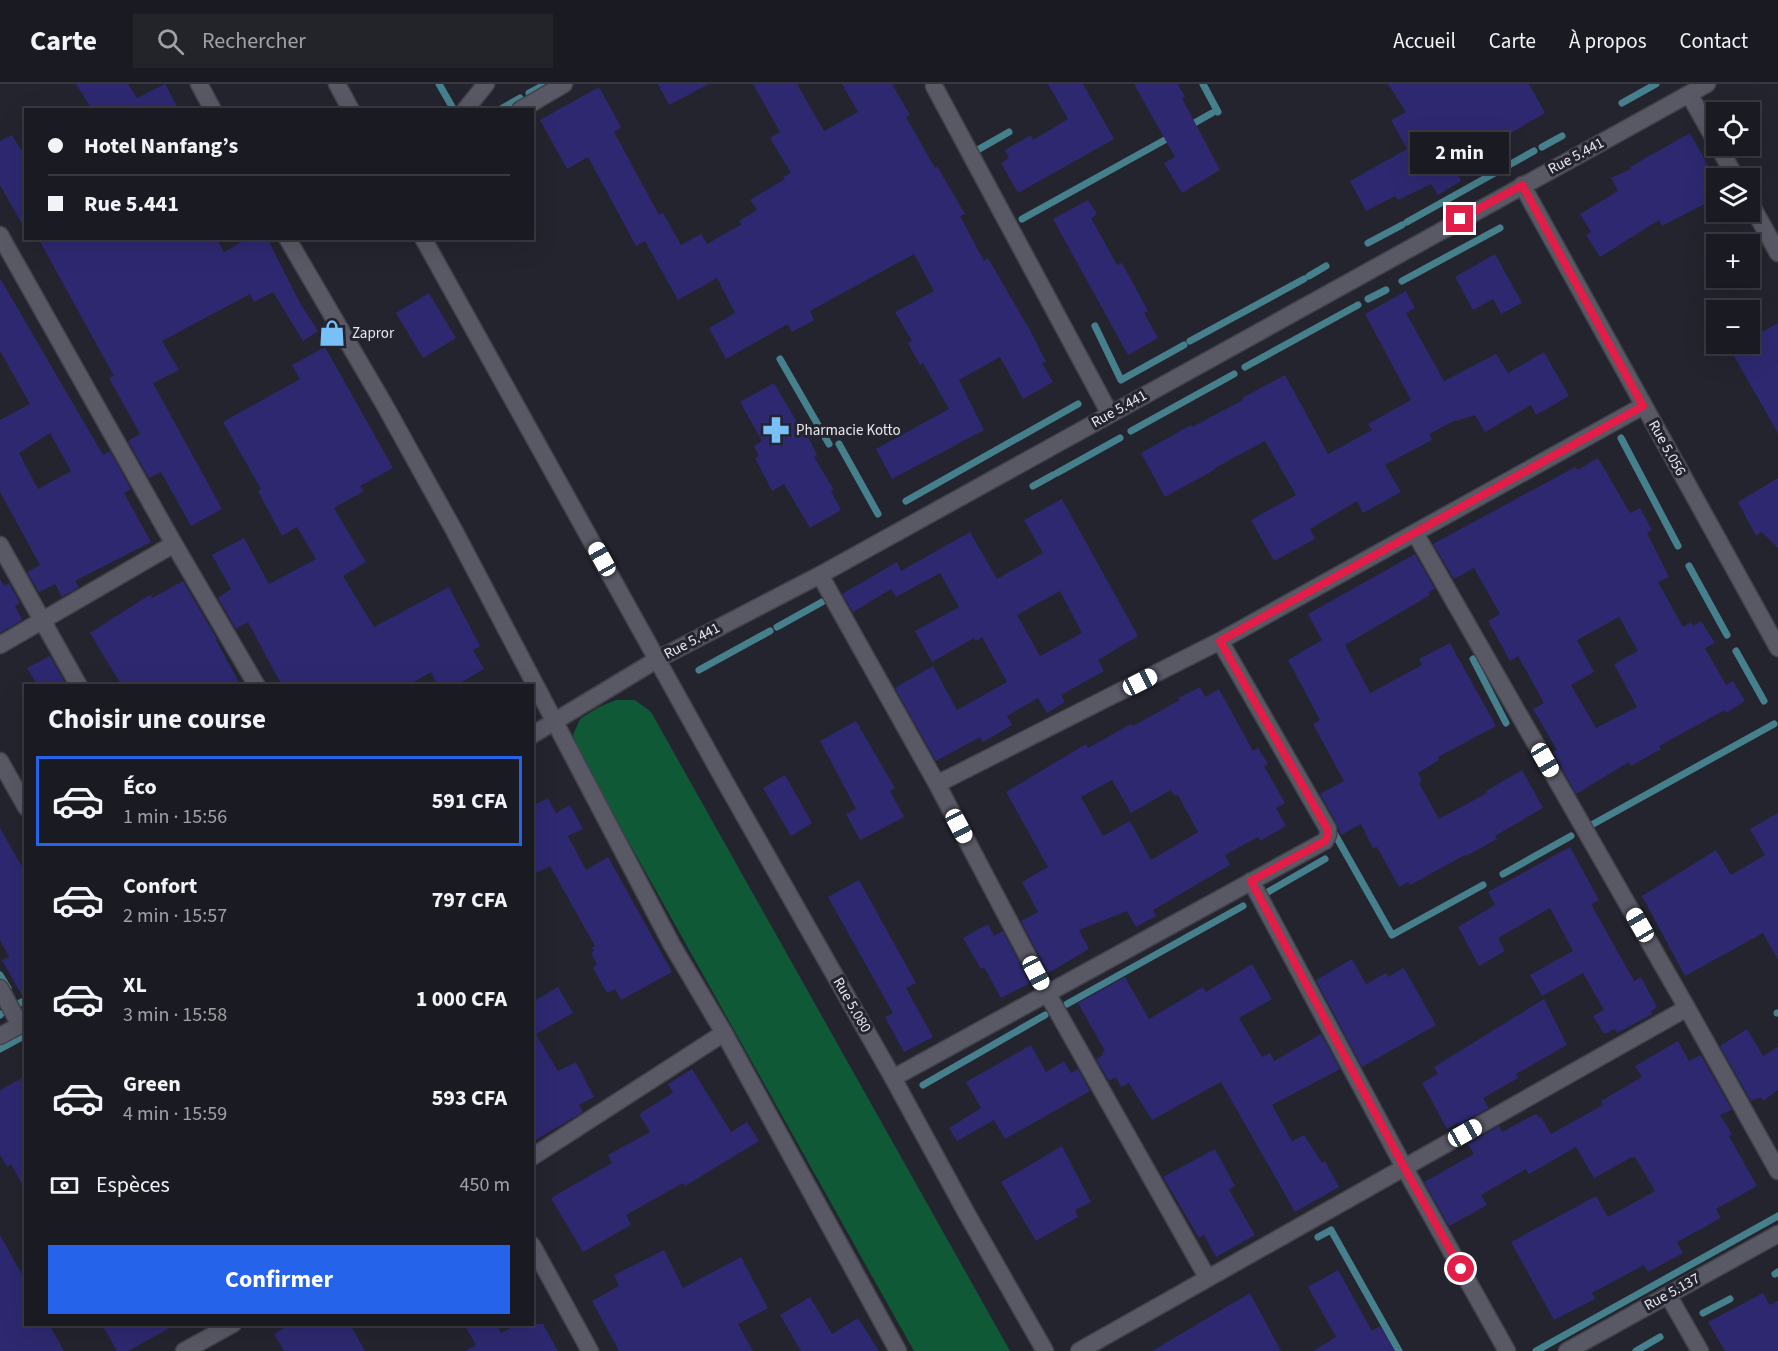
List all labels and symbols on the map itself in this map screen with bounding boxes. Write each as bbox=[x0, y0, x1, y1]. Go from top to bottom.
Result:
callout: 2 min bbox=[1410, 132, 1510, 174]
street label: Rue 5.441 bbox=[1544, 132, 1608, 180]
route end bbox=[1446, 205, 1473, 232]
shop icon: Zapror bbox=[317, 318, 347, 348]
place label: Zapror bbox=[352, 323, 395, 344]
street label: Rue 5.441 bbox=[1087, 385, 1151, 433]
pharmacy icon: Pharmacie Kotto bbox=[761, 415, 791, 445]
street label: Rue 5.056 bbox=[1643, 416, 1691, 480]
place label: Pharmacie Kotto bbox=[796, 420, 901, 441]
car bbox=[585, 539, 619, 579]
street label: Rue 5.441 bbox=[660, 617, 724, 665]
car bbox=[1120, 666, 1160, 698]
car bbox=[1528, 740, 1562, 780]
car bbox=[943, 806, 975, 846]
car bbox=[1623, 905, 1657, 945]
car bbox=[1020, 953, 1052, 993]
street label: Rue 5.080 bbox=[828, 973, 876, 1037]
car bbox=[1445, 1116, 1485, 1150]
route start bbox=[1447, 1255, 1474, 1282]
street label: Rue 5.137 bbox=[1640, 1268, 1704, 1316]

